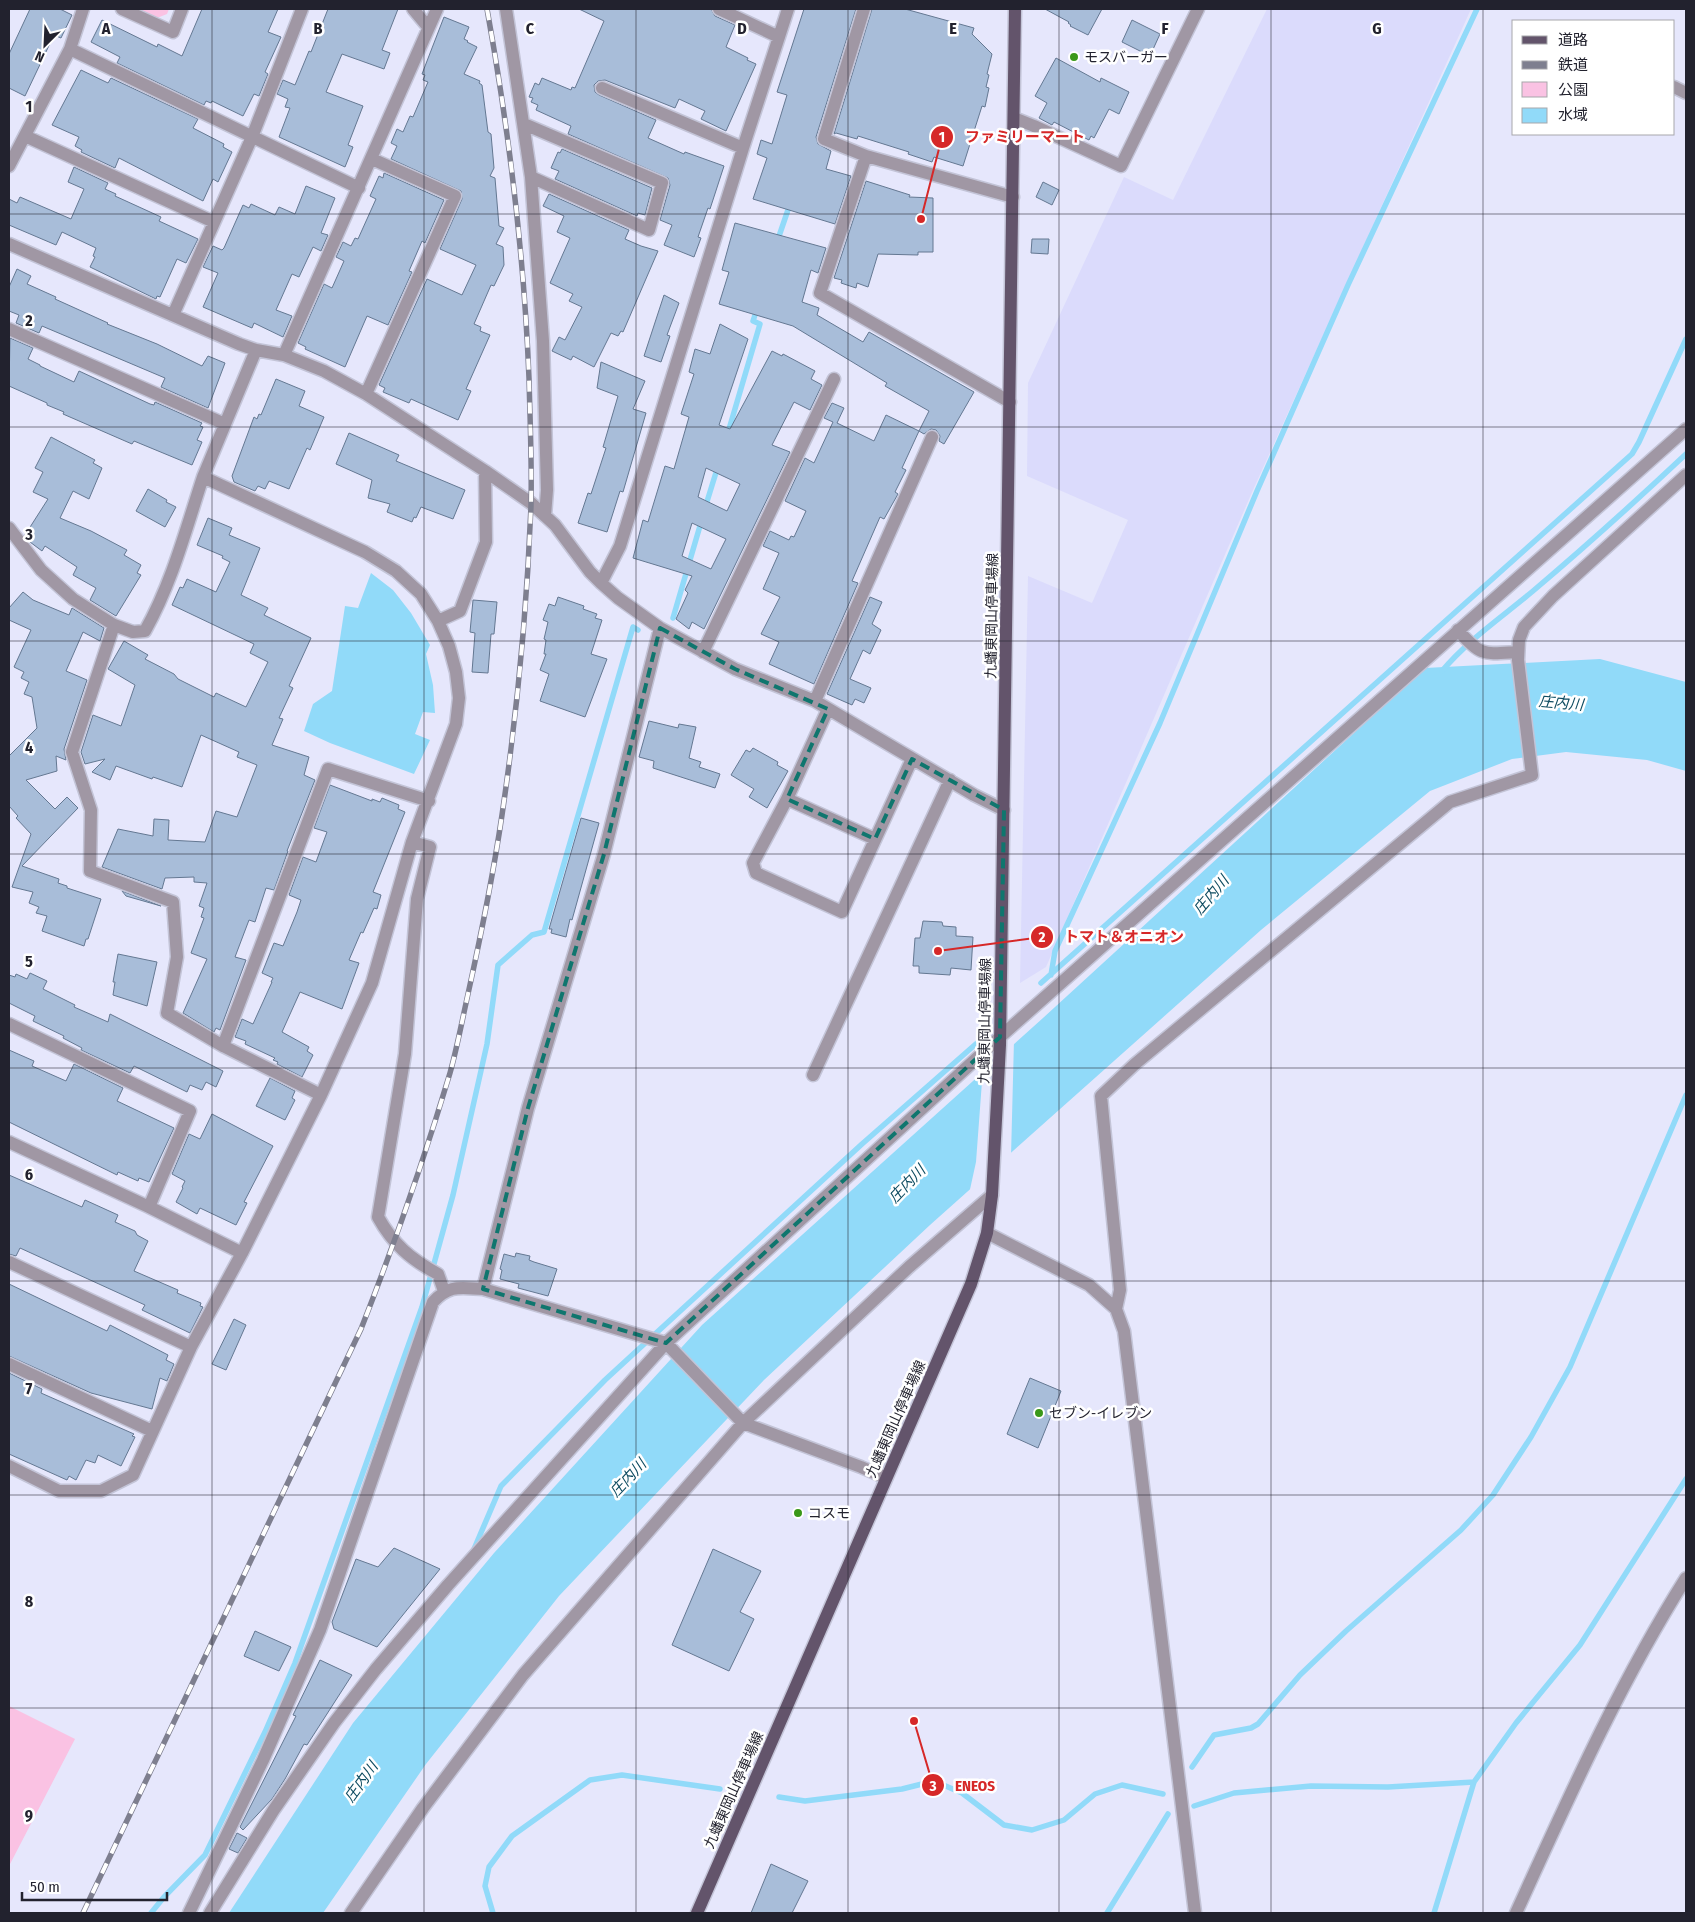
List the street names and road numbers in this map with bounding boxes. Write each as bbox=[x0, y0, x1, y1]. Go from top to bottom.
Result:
street label: 九蟠東岡山停車場線 bbox=[982, 553, 1002, 679]
street label: 九蟠東岡山停車場線 bbox=[975, 958, 995, 1084]
street label: 九蟠東岡山停車場線 bbox=[863, 1358, 929, 1480]
street label: 九蟠東岡山停車場線 bbox=[701, 1729, 767, 1851]

